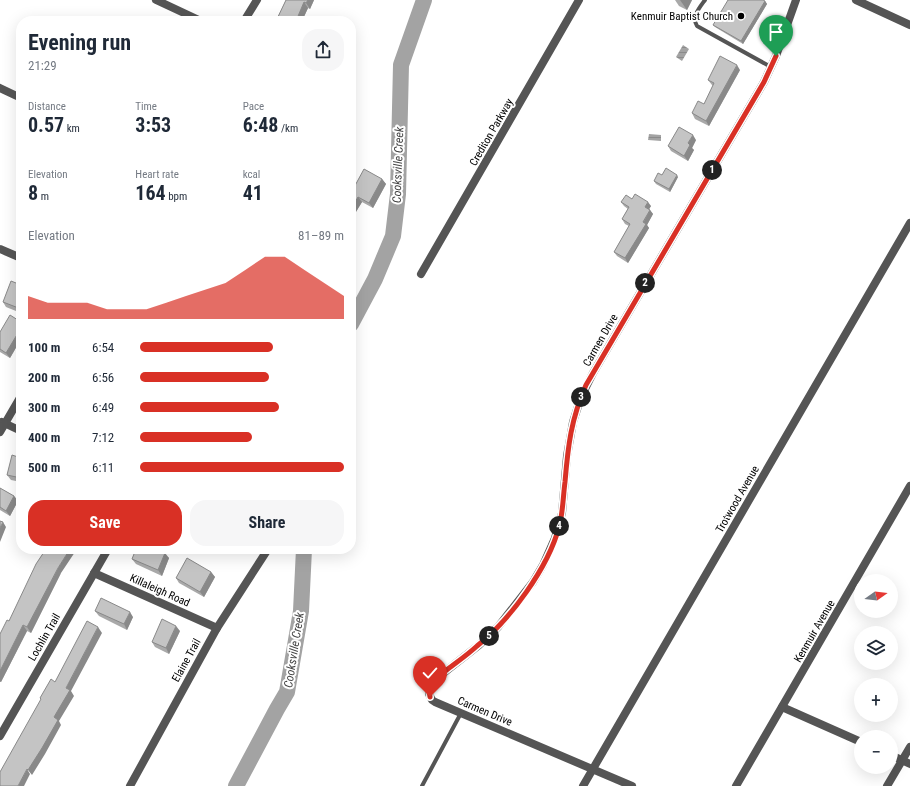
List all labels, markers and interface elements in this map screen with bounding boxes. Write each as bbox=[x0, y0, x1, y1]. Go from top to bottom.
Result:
place label: Kenmuir Baptist Church bbox=[631, 10, 733, 23]
marker: Kenmuir Baptist Church bbox=[736, 11, 746, 21]
pin bbox=[759, 15, 793, 56]
icon: arrive bbox=[765, 21, 787, 43]
button: share bbox=[302, 29, 344, 71]
text: Evening run bbox=[28, 30, 131, 55]
text: 21:29 bbox=[28, 58, 57, 73]
street label: Crediton Parkway bbox=[467, 96, 516, 168]
text: Distance bbox=[28, 100, 66, 113]
text: Time bbox=[135, 100, 157, 113]
text: Pace bbox=[243, 100, 264, 113]
text: 0.57 bbox=[28, 113, 64, 137]
text: 3:53 bbox=[135, 113, 171, 137]
text: 6:48 bbox=[243, 113, 278, 137]
text: km bbox=[64, 122, 80, 135]
text: /km bbox=[278, 122, 298, 135]
water label: Cooksville Creek bbox=[390, 126, 406, 203]
pin: 1 bbox=[702, 160, 722, 180]
text: 1 bbox=[709, 163, 715, 176]
text: Elevation bbox=[28, 168, 68, 181]
text: Heart rate bbox=[135, 168, 179, 181]
text: kcal bbox=[243, 168, 260, 181]
text: 8 bbox=[28, 181, 38, 205]
text: 164 bbox=[135, 181, 166, 205]
text: 41 bbox=[243, 181, 263, 205]
text: m bbox=[38, 190, 49, 203]
text: bpm bbox=[166, 190, 187, 203]
text: Elevation bbox=[28, 228, 75, 243]
text: 81–89 m bbox=[298, 228, 344, 243]
pin: 2 bbox=[635, 273, 655, 293]
text: 2 bbox=[642, 276, 648, 289]
street label: Carmen Drive bbox=[580, 312, 621, 369]
text: 100 m bbox=[28, 340, 60, 355]
text: 6:54 bbox=[92, 340, 114, 355]
text: 200 m bbox=[28, 370, 60, 385]
text: 6:56 bbox=[92, 370, 114, 385]
pin: 3 bbox=[571, 387, 591, 407]
text: 3 bbox=[578, 390, 584, 403]
text: 300 m bbox=[28, 400, 60, 415]
text: 6:49 bbox=[92, 400, 114, 415]
text: 400 m bbox=[28, 430, 60, 445]
text: 7:12 bbox=[92, 430, 114, 445]
text: 500 m bbox=[28, 460, 60, 475]
text: 6:11 bbox=[92, 460, 114, 475]
street label: Trotwood Avenue bbox=[713, 463, 762, 535]
button: Save bbox=[28, 500, 182, 546]
button: Share bbox=[190, 500, 344, 546]
pin: 4 bbox=[549, 516, 569, 536]
text: 4 bbox=[556, 519, 562, 532]
street label: Killaleigh Road bbox=[128, 571, 192, 609]
north arrow bbox=[854, 574, 898, 618]
map controls bbox=[854, 574, 898, 774]
street label: Kenmuir Avenue bbox=[791, 598, 838, 665]
street label: Lochlin Trail bbox=[26, 611, 63, 663]
water label: Cooksville Creek bbox=[281, 611, 307, 689]
pin: 5 bbox=[479, 626, 499, 646]
button: layers bbox=[854, 626, 898, 670]
text: 5 bbox=[486, 629, 492, 642]
street label: Elaine Trail bbox=[169, 636, 204, 684]
pin bbox=[413, 656, 447, 697]
icon: check bbox=[419, 662, 441, 684]
button: + bbox=[854, 678, 898, 722]
street label: Carmen Drive bbox=[456, 694, 514, 729]
button: − bbox=[854, 730, 898, 774]

